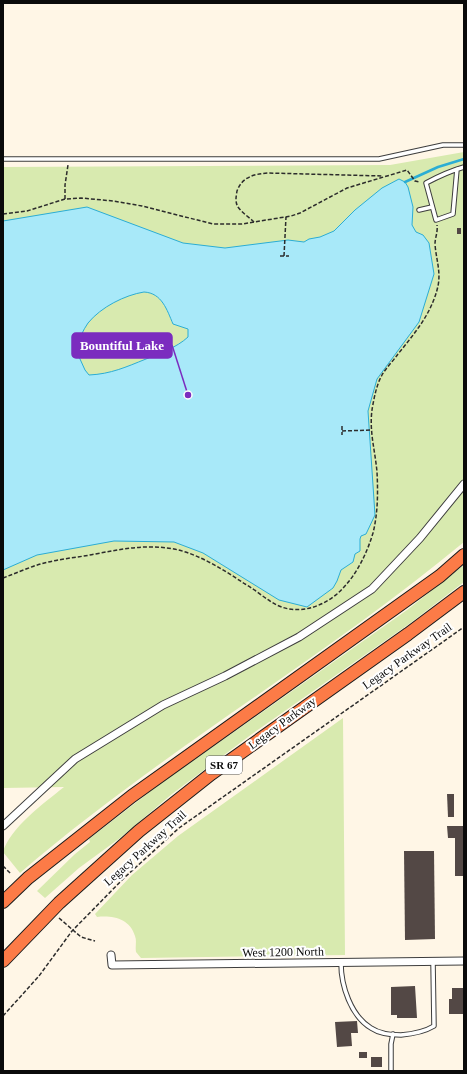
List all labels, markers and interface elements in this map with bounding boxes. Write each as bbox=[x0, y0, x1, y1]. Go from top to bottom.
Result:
callout: Bountiful Lake bbox=[72, 333, 172, 358]
text: Bountiful Lake bbox=[80, 338, 164, 353]
street label: Legacy Parkway Trail bbox=[360, 619, 455, 692]
street label: Legacy Parkway bbox=[245, 694, 319, 752]
road number: SR 67 bbox=[206, 756, 242, 774]
street label: Legacy Parkway Trail bbox=[101, 807, 190, 889]
street label: West 1200 North bbox=[242, 944, 324, 960]

